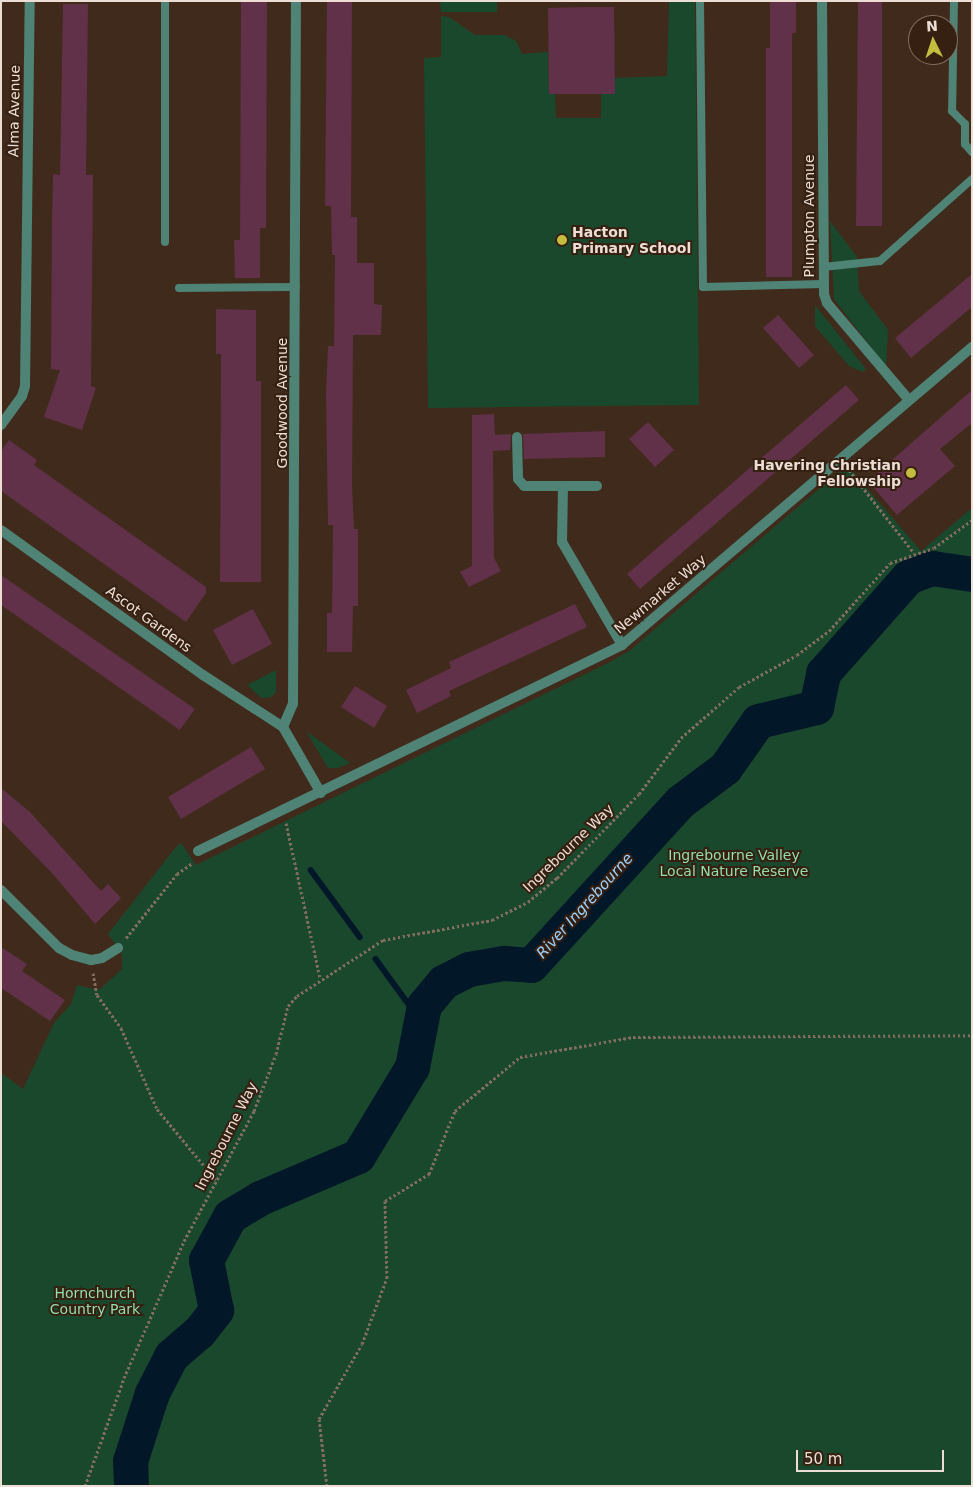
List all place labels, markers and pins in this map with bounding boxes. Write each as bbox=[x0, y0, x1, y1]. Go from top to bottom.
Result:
place label: Hacton Primary School bbox=[572, 224, 691, 256]
marker: Hacton Primary School bbox=[556, 234, 568, 246]
place label: Havering Christian Fellowship bbox=[753, 457, 901, 490]
marker: Havering Christian Fellowship bbox=[905, 467, 917, 479]

